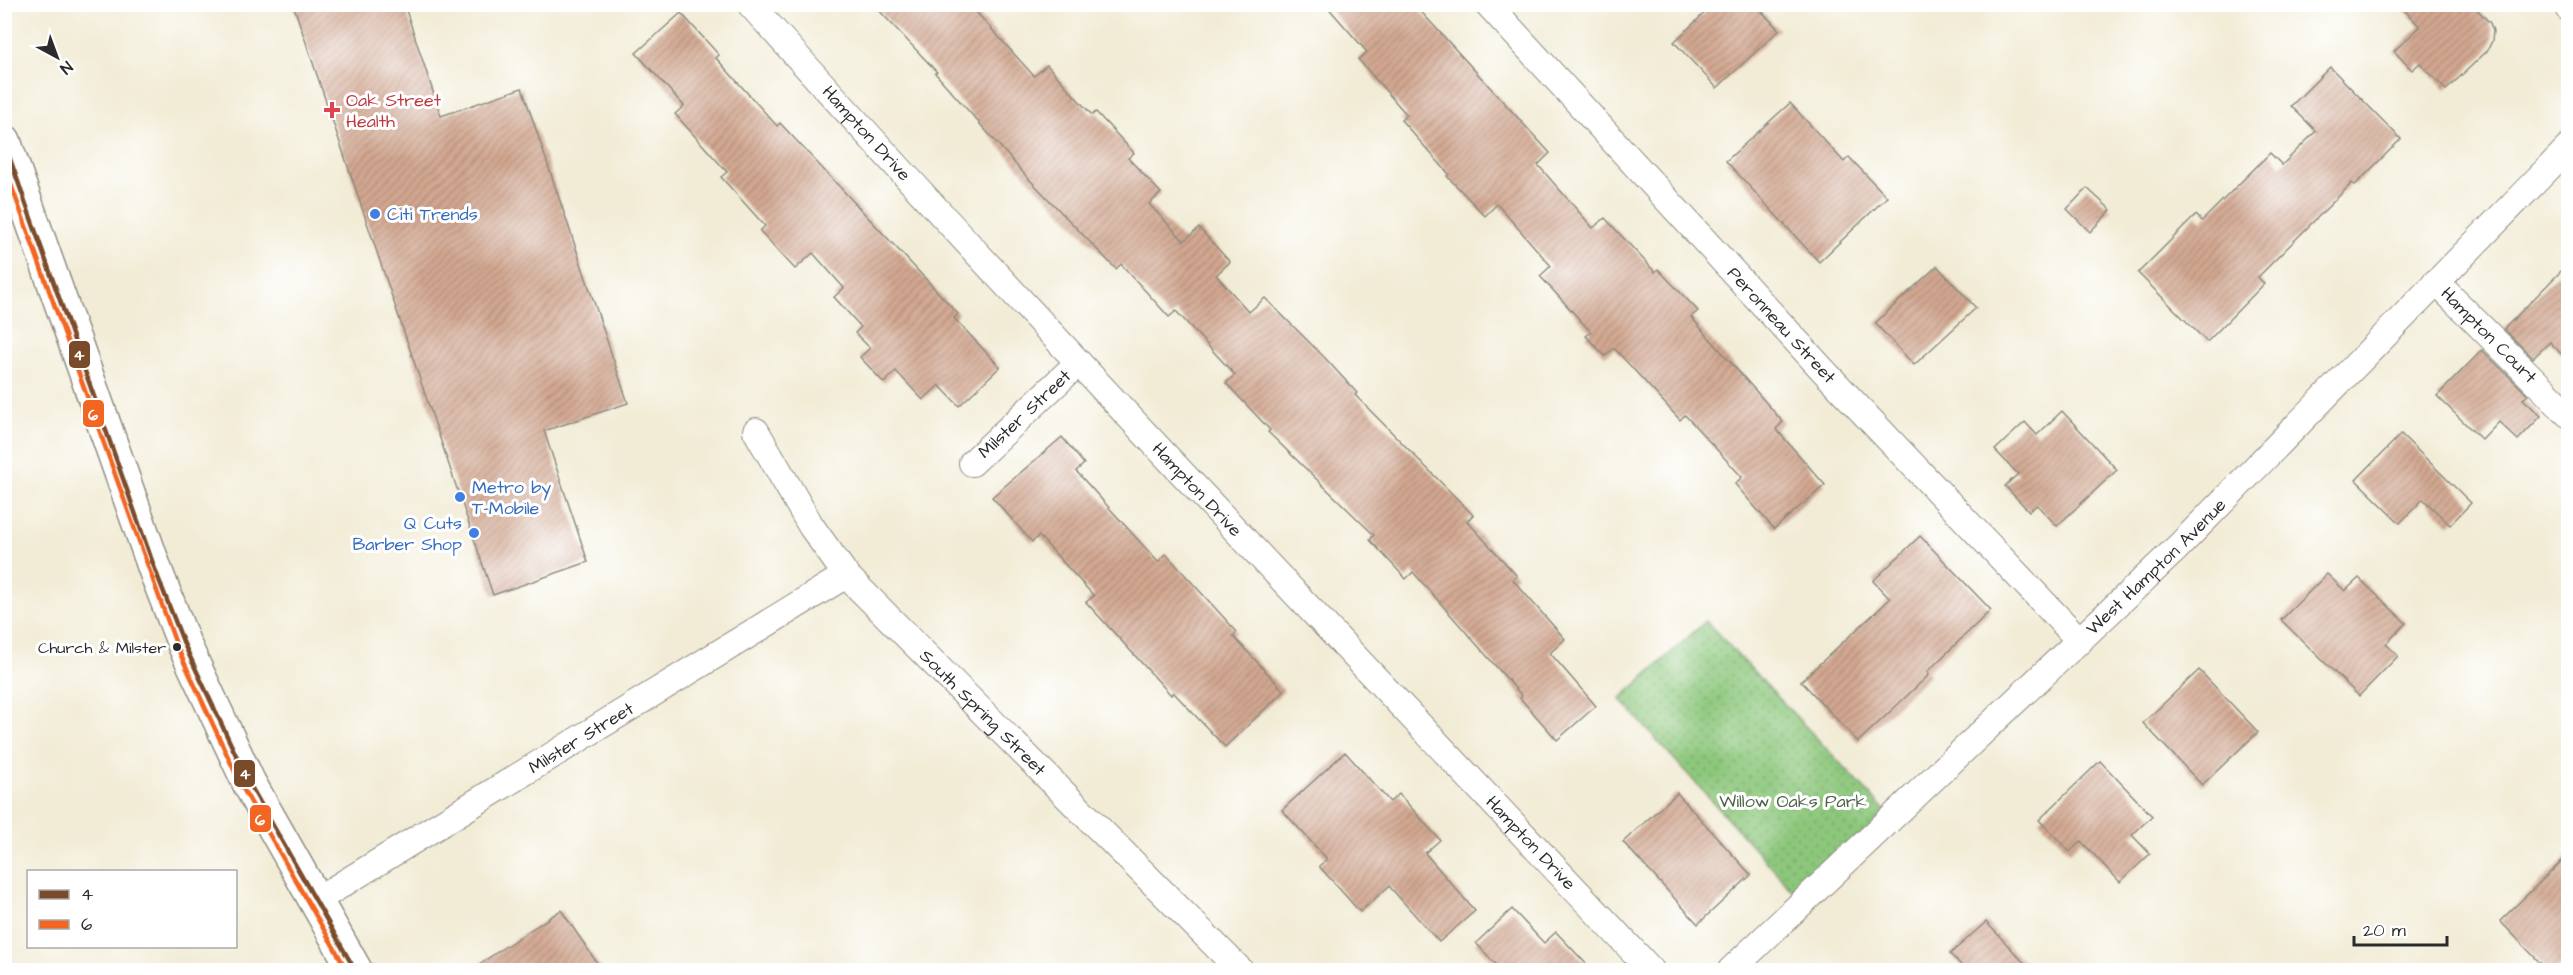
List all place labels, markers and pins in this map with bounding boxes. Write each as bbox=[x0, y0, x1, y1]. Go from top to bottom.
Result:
place label: Oak Street Health bbox=[346, 88, 442, 134]
marker: Oak Street Health bbox=[323, 101, 341, 119]
place label: Citi Trends bbox=[387, 202, 478, 227]
marker: Citi Trends bbox=[368, 207, 382, 221]
place label: Metro by T-Mobile bbox=[472, 475, 551, 521]
marker: Metro by T-Mobile bbox=[453, 490, 467, 504]
place label: Q Cuts Barber Shop bbox=[353, 511, 462, 557]
marker: Q Cuts Barber Shop bbox=[467, 526, 481, 540]
place label: Church & Milster bbox=[38, 637, 166, 659]
marker: Church & Milster bbox=[171, 641, 183, 653]

